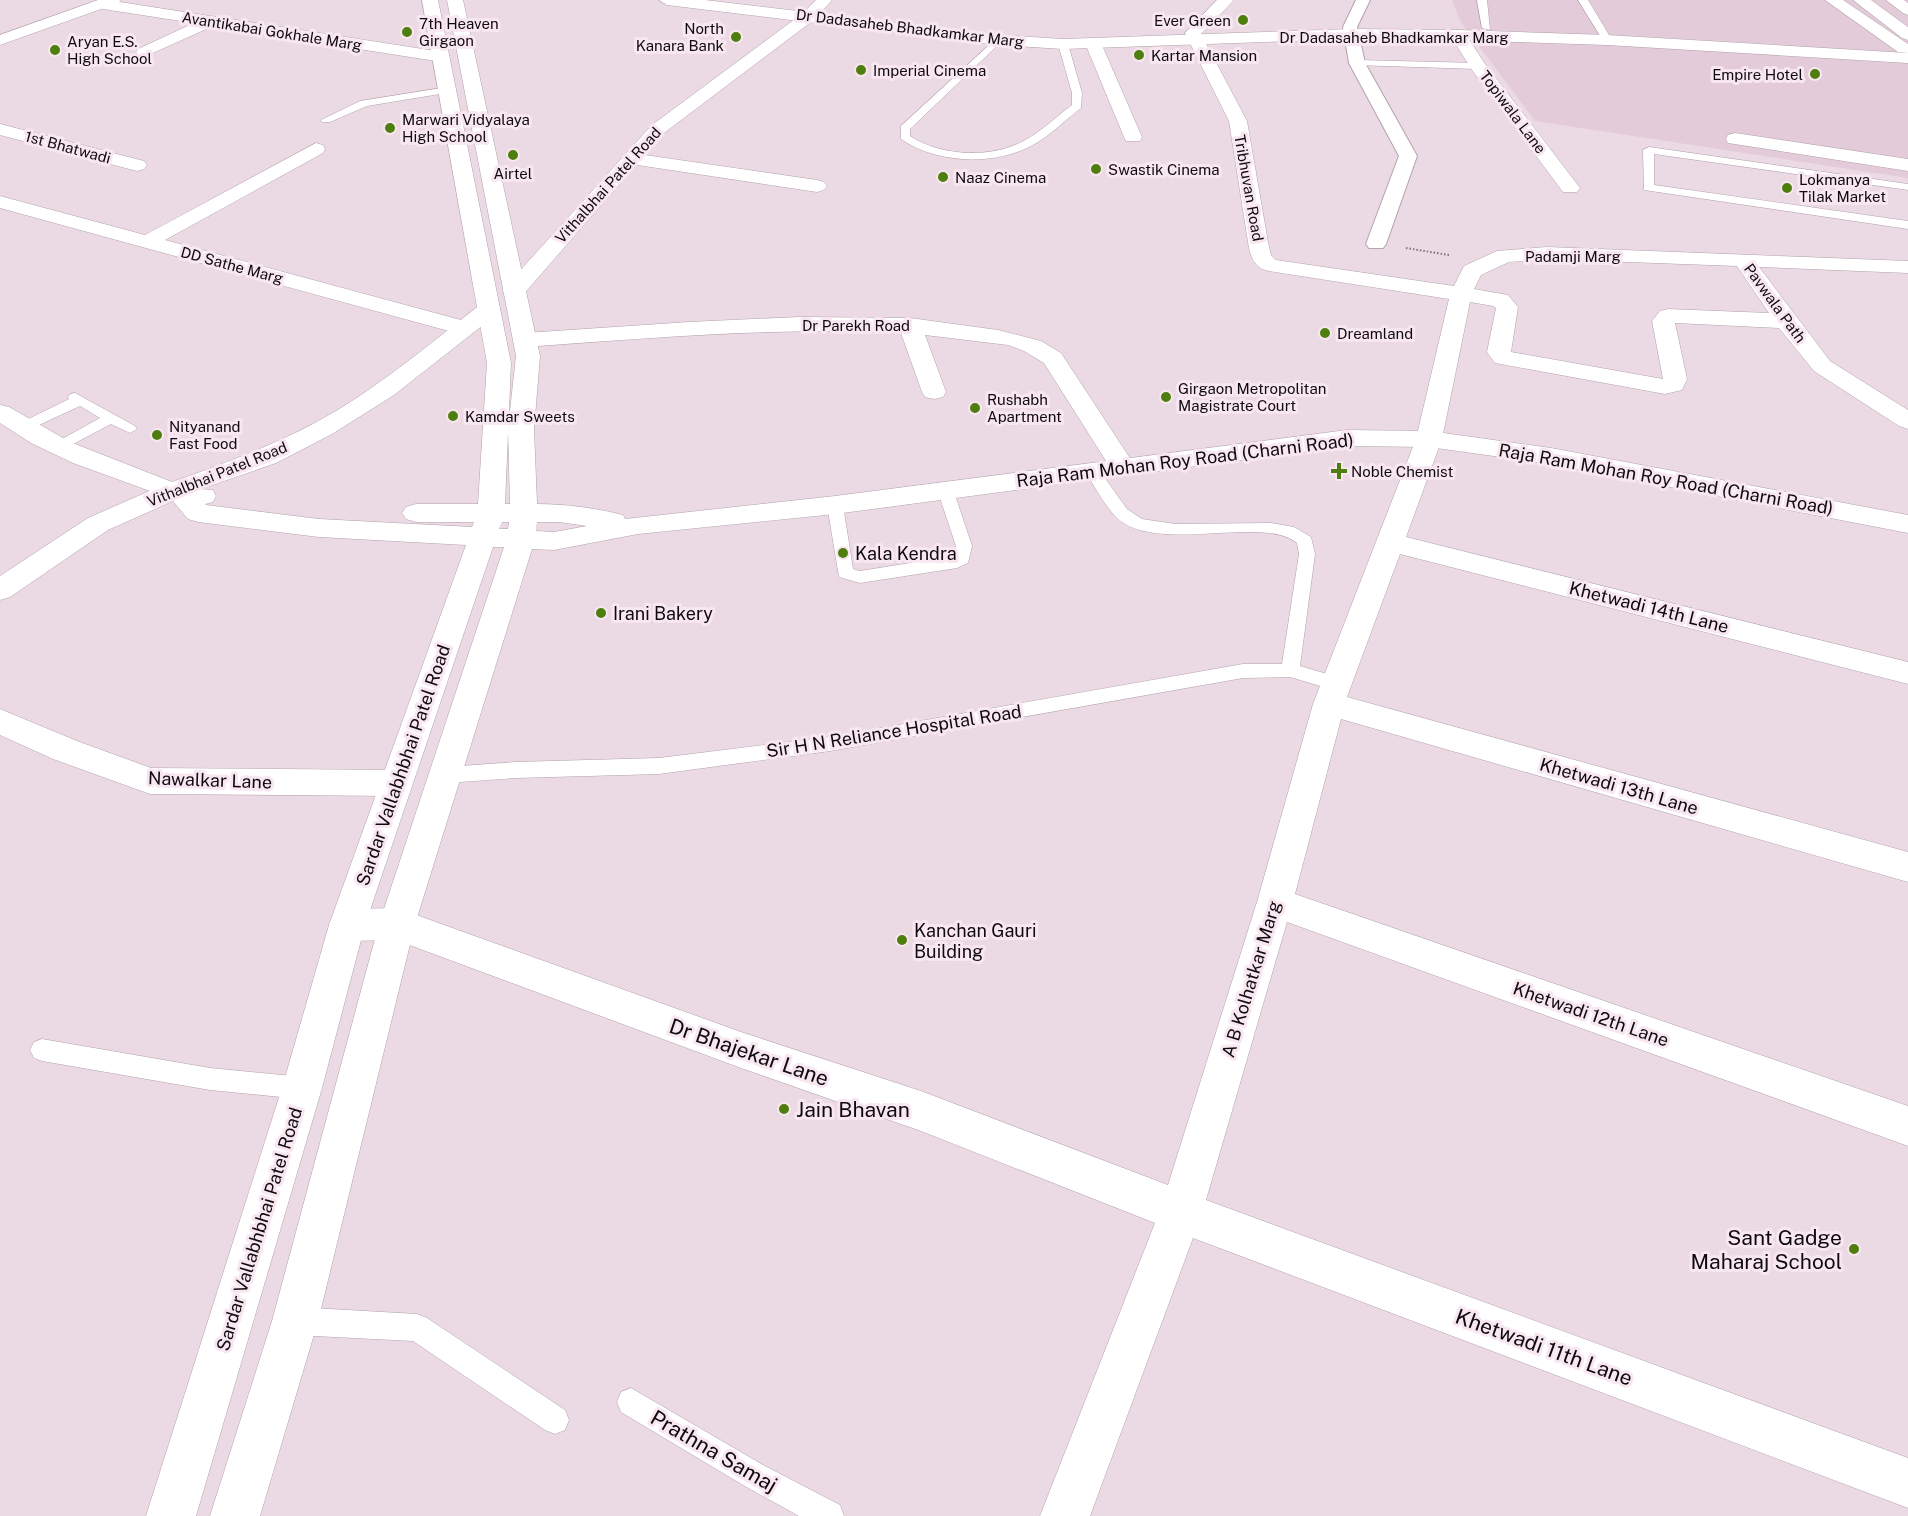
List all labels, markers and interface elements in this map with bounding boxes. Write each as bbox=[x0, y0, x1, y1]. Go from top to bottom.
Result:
street label: Dr Dadasaheb Bhadkamkar Marg bbox=[795, 6, 1025, 50]
street label: Avantikabai Gokhale Marg bbox=[181, 8, 363, 54]
place label: Ever Green bbox=[1154, 12, 1231, 29]
marker: Ever Green bbox=[1236, 13, 1250, 27]
place label: 7th Heaven Girgaon bbox=[419, 15, 499, 49]
place label: North Kanara Bank bbox=[636, 20, 724, 54]
marker: 7th Heaven Girgaon bbox=[400, 25, 414, 39]
street label: Dr Dadasaheb Bhadkamkar Marg bbox=[1279, 29, 1509, 46]
marker: North Kanara Bank bbox=[729, 30, 743, 44]
place label: Aryan E.S. High School bbox=[67, 33, 152, 67]
marker: Aryan E.S. High School bbox=[48, 43, 62, 57]
place label: Kartar Mansion bbox=[1151, 47, 1257, 64]
marker: Kartar Mansion bbox=[1132, 48, 1146, 62]
place label: Imperial Cinema bbox=[873, 62, 986, 79]
marker: Imperial Cinema bbox=[854, 63, 868, 77]
place label: Empire Hotel bbox=[1712, 66, 1803, 83]
street label: Topiwala Lane bbox=[1476, 67, 1550, 157]
marker: Empire Hotel bbox=[1808, 67, 1822, 81]
place label: Marwari Vidyalaya High School bbox=[402, 111, 530, 145]
marker: Marwari Vidyalaya High School bbox=[383, 121, 397, 135]
street label: Vithalbhai Patel Road bbox=[552, 124, 664, 246]
street label: 1st Bhatwadi bbox=[23, 127, 113, 167]
street label: Tribhuvan Road bbox=[1231, 133, 1267, 243]
marker: Airtel bbox=[506, 148, 520, 162]
place label: Swastik Cinema bbox=[1108, 161, 1220, 178]
marker: Swastik Cinema bbox=[1089, 162, 1103, 176]
place label: Airtel bbox=[494, 165, 532, 182]
place label: Naaz Cinema bbox=[955, 169, 1046, 186]
marker: Naaz Cinema bbox=[936, 170, 950, 184]
place label: Lokmanya Tilak Market bbox=[1799, 171, 1886, 205]
marker: Lokmanya Tilak Market bbox=[1780, 181, 1794, 195]
street label: DD Sathe Marg bbox=[179, 243, 285, 287]
street label: Padamji Marg bbox=[1525, 248, 1621, 265]
street label: Pavwala Path bbox=[1741, 260, 1809, 346]
street label: Dr Parekh Road bbox=[802, 317, 910, 334]
place label: Dreamland bbox=[1337, 325, 1413, 342]
marker: Dreamland bbox=[1318, 326, 1332, 340]
place label: Girgaon Metropolitan Magistrate Court bbox=[1178, 380, 1326, 414]
marker: Girgaon Metropolitan Magistrate Court bbox=[1159, 390, 1173, 404]
place label: Rushabh Apartment bbox=[987, 391, 1062, 425]
marker: Rushabh Apartment bbox=[968, 401, 982, 415]
place label: Kamdar Sweets bbox=[465, 408, 575, 425]
marker: Kamdar Sweets bbox=[446, 409, 460, 423]
place label: Nityanand Fast Food bbox=[169, 418, 241, 452]
marker: Nityanand Fast Food bbox=[150, 428, 164, 442]
street label: Raja Ram Mohan Roy Road (Charni Road) bbox=[1015, 429, 1355, 491]
street label: Vithalbhai Patel Road bbox=[145, 438, 289, 510]
street label: Raja Ram Mohan Roy Road (Charni Road) bbox=[1497, 439, 1835, 519]
place label: Noble Chemist bbox=[1351, 463, 1453, 480]
marker: Noble Chemist bbox=[1332, 464, 1346, 478]
place label: Kala Kendra bbox=[855, 543, 957, 564]
marker: Kala Kendra bbox=[836, 546, 850, 560]
street label: Khetwadi 14th Lane bbox=[1567, 577, 1731, 637]
place label: Irani Bakery bbox=[613, 603, 713, 624]
marker: Irani Bakery bbox=[594, 606, 608, 620]
street label: Sardar Vallabhbhai Patel Road bbox=[352, 642, 454, 888]
street label: Sir H N Reliance Hospital Road bbox=[765, 700, 1023, 762]
street label: Khetwadi 13th Lane bbox=[1537, 753, 1701, 819]
street label: Nawalkar Lane bbox=[148, 767, 272, 793]
street label: A B Kolhatkar Marg bbox=[1217, 898, 1285, 1060]
place label: Kanchan Gauri Building bbox=[914, 920, 1036, 962]
marker: Kanchan Gauri Building bbox=[895, 933, 909, 947]
street label: Khetwadi 12th Lane bbox=[1510, 977, 1672, 1051]
street label: Dr Bhajekar Lane bbox=[666, 1013, 832, 1091]
place label: Jain Bhavan bbox=[796, 1097, 910, 1122]
marker: Jain Bhavan bbox=[777, 1102, 791, 1116]
street label: Sardar Vallabhbhai Patel Road bbox=[212, 1105, 306, 1353]
place label: Sant Gadge Maharaj School bbox=[1691, 1225, 1842, 1274]
marker: Sant Gadge Maharaj School bbox=[1847, 1242, 1861, 1256]
street label: Khetwadi 11th Lane bbox=[1452, 1303, 1636, 1391]
street label: Prathna Samaj bbox=[646, 1405, 782, 1497]

